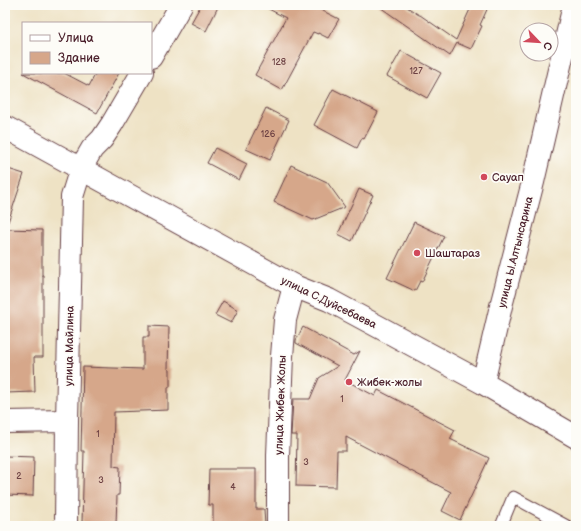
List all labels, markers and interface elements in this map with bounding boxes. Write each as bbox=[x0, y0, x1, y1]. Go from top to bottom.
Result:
legend bbox=[22, 22, 152, 74]
north arrow bbox=[519, 22, 559, 62]
text: Улица bbox=[58, 31, 94, 46]
text: С bbox=[540, 40, 555, 53]
text: Здание bbox=[58, 51, 100, 66]
house number: 128 bbox=[272, 57, 286, 68]
house number: 127 bbox=[409, 66, 423, 77]
house number: 126 bbox=[261, 129, 276, 140]
place label: Сауап bbox=[492, 171, 524, 184]
marker: Сауап bbox=[479, 172, 489, 182]
street label: улица Ы.Алтынсарина bbox=[495, 194, 536, 309]
place label: Шаштараз bbox=[425, 247, 480, 260]
marker: Шаштараз bbox=[412, 248, 422, 258]
street label: улица С.Дуйсебаева bbox=[279, 274, 379, 331]
street label: улица Майлина bbox=[62, 305, 77, 386]
street label: улица Жибек Жолы bbox=[272, 355, 289, 455]
place label: Жибек-жолы bbox=[357, 376, 422, 389]
marker: Жибек-жолы bbox=[344, 377, 354, 387]
house number: 1 bbox=[340, 394, 344, 405]
house number: 1 bbox=[96, 429, 100, 440]
house number: 3 bbox=[303, 457, 309, 468]
house number: 2 bbox=[16, 471, 22, 482]
house number: 3 bbox=[98, 475, 104, 486]
house number: 4 bbox=[230, 482, 236, 493]

